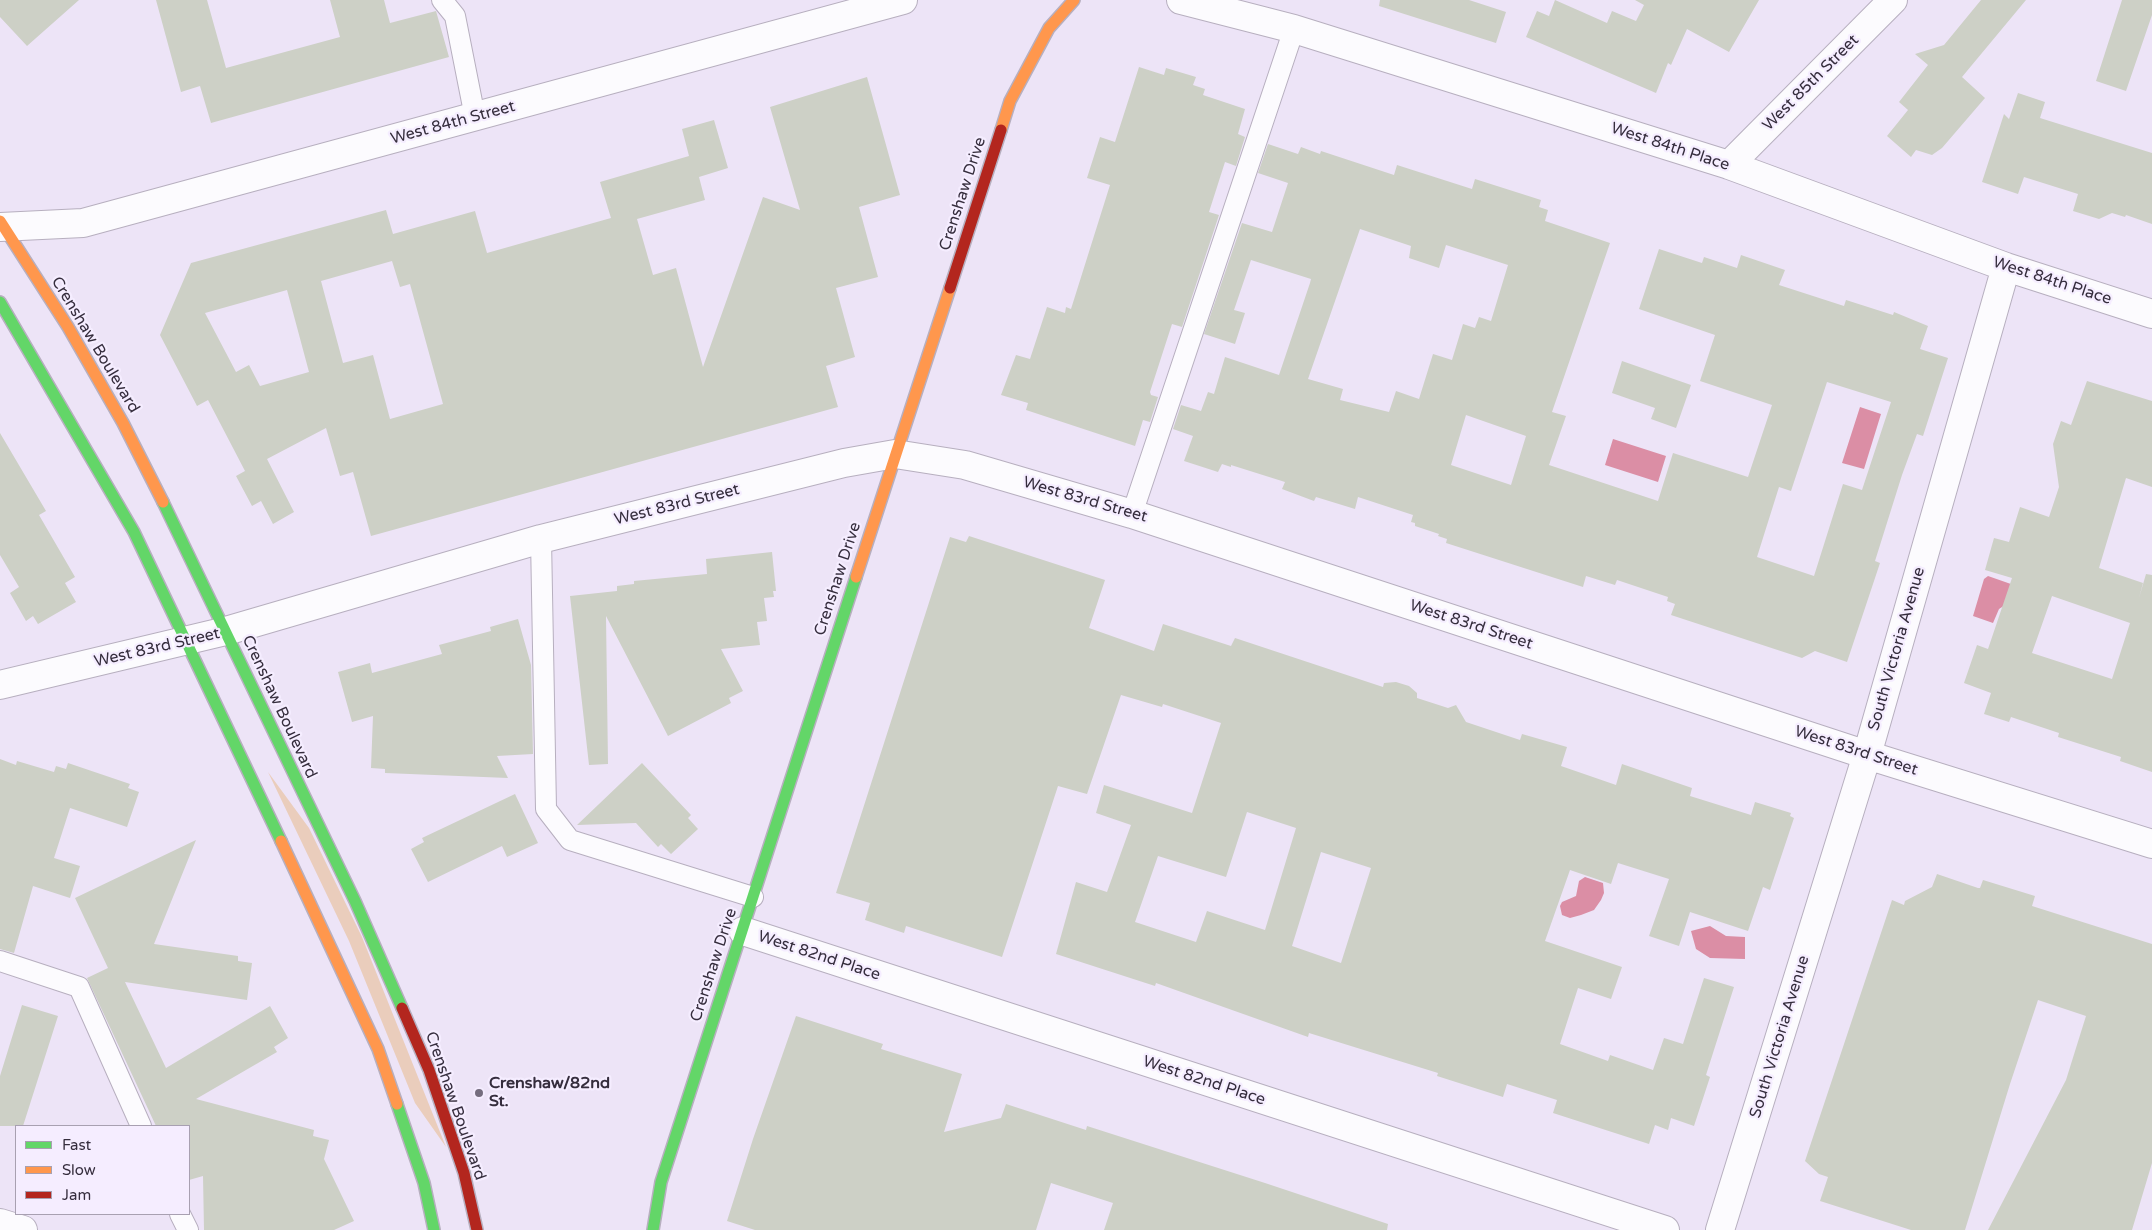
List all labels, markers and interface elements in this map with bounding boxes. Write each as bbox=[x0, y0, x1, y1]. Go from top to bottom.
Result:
street label: West 85th Street bbox=[1759, 31, 1863, 135]
street label: West 84th Street bbox=[389, 97, 517, 149]
street label: West 84th Place bbox=[1608, 119, 1732, 175]
street label: Crenshaw Drive bbox=[936, 135, 990, 253]
street label: West 84th Place bbox=[1990, 253, 2114, 309]
street label: Crenshaw Boulevard bbox=[47, 273, 143, 417]
street label: West 83rd Street bbox=[1021, 473, 1149, 527]
street label: West 83rd Street bbox=[612, 480, 742, 530]
street label: Crenshaw Drive bbox=[811, 520, 865, 638]
street label: South Victoria Avenue bbox=[1864, 565, 1930, 733]
street label: West 83rd Street bbox=[1407, 596, 1535, 654]
street label: West 83rd Street bbox=[92, 624, 222, 672]
street label: Crenshaw Boulevard bbox=[237, 632, 321, 782]
street label: West 83rd Street bbox=[1792, 722, 1920, 780]
street label: Crenshaw Drive bbox=[687, 906, 741, 1024]
street label: West 82nd Place bbox=[755, 927, 883, 985]
street label: South Victoria Avenue bbox=[1746, 953, 1814, 1121]
street label: Crenshaw Boulevard bbox=[421, 1029, 489, 1183]
street label: West 82nd Place bbox=[1140, 1052, 1268, 1110]
place label: Crenshaw/82nd St. bbox=[489, 1074, 610, 1112]
marker: Crenshaw/82nd St. bbox=[473, 1087, 485, 1099]
legend bbox=[15, 1125, 190, 1215]
text: Fast bbox=[62, 1136, 91, 1154]
text: Slow bbox=[62, 1161, 96, 1179]
text: Jam bbox=[62, 1186, 91, 1204]

